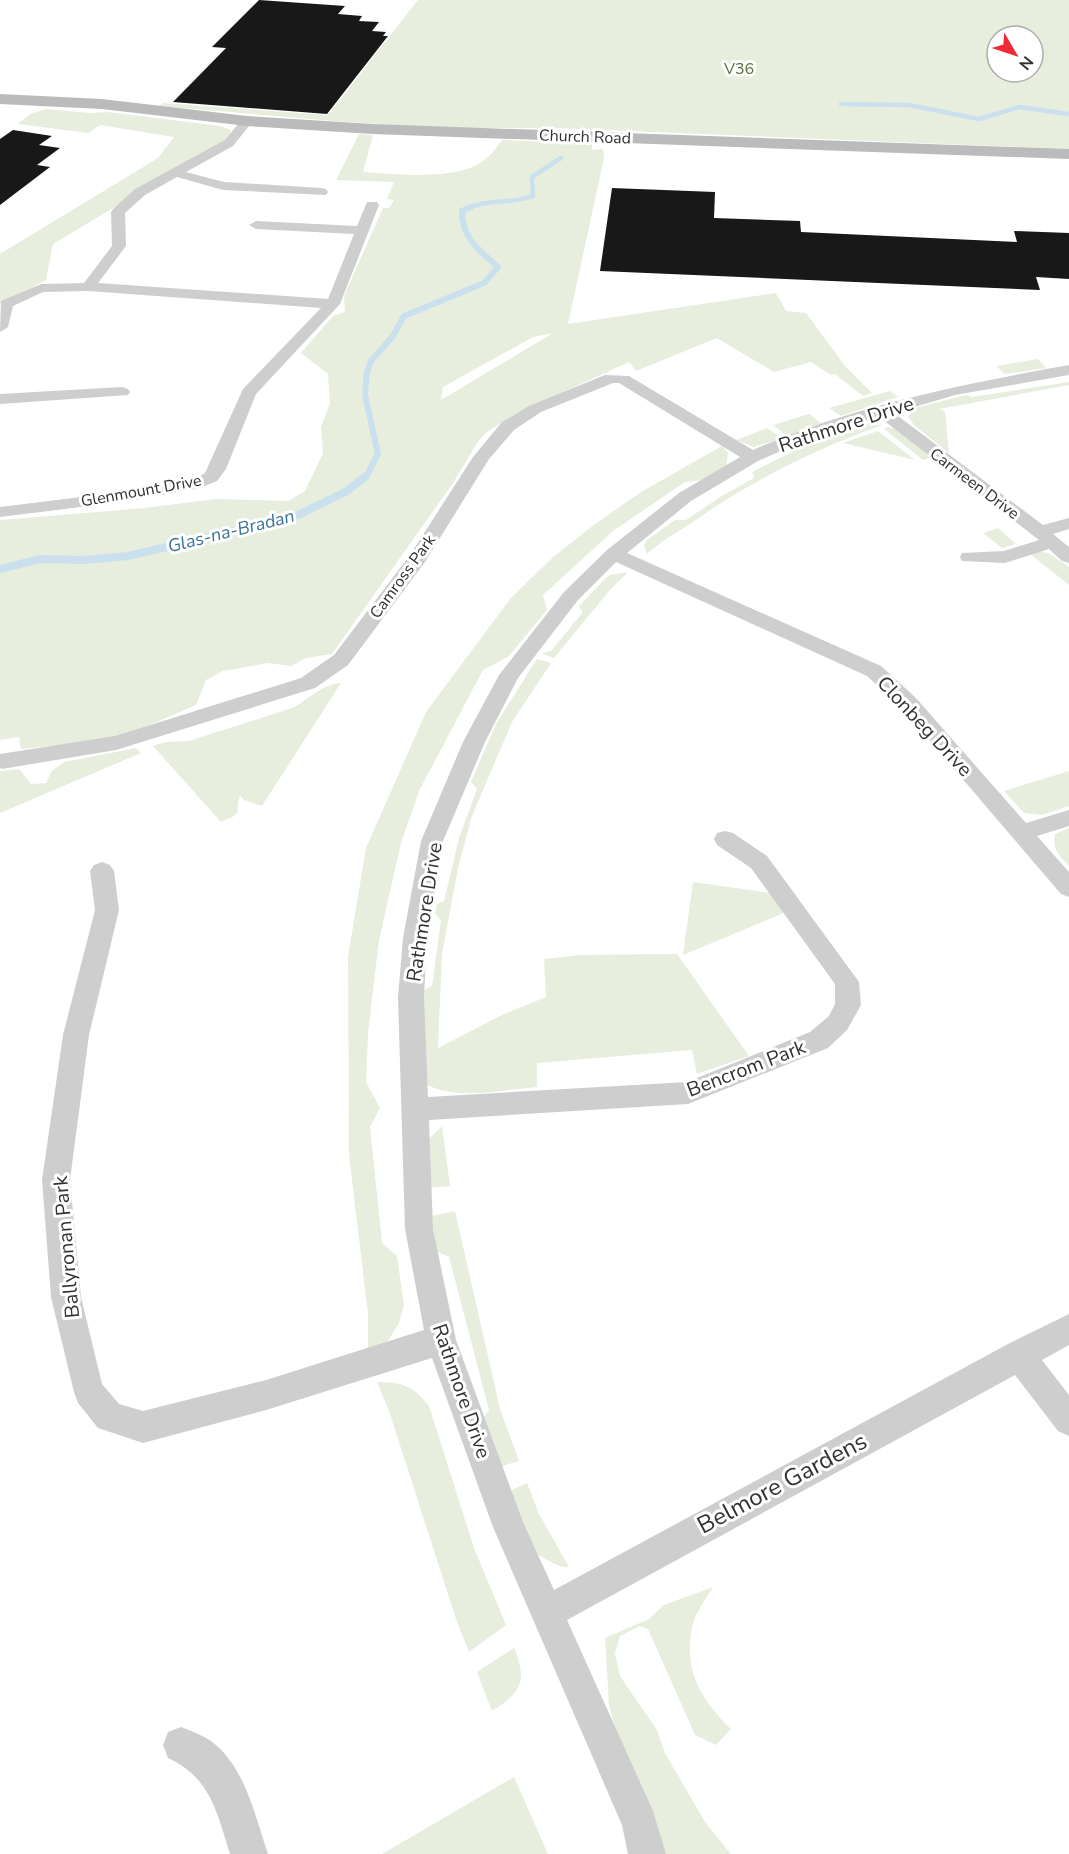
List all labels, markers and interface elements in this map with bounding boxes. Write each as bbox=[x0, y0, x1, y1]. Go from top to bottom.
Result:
north arrow bbox=[985, 24, 1045, 84]
text: N bbox=[1014, 51, 1038, 74]
park label: V36 bbox=[723, 58, 754, 80]
street label: Church Road bbox=[538, 124, 631, 150]
street label: Rathmore Drive bbox=[775, 390, 917, 459]
street label: Carmeen Drive bbox=[925, 443, 1024, 525]
street label: Glenmount Drive bbox=[79, 470, 203, 512]
water label: Glas-na-Bradan bbox=[165, 504, 297, 558]
street label: Camross Park bbox=[365, 529, 441, 623]
street label: Clonbeg Drive bbox=[871, 670, 978, 782]
street label: Rathmore Drive bbox=[400, 840, 449, 984]
street label: Bencrom Park bbox=[683, 1033, 810, 1103]
street label: Ballyronan Park bbox=[47, 1174, 86, 1319]
street label: Rathmore Drive bbox=[426, 1320, 497, 1462]
street label: Belmore Gardens bbox=[692, 1425, 872, 1541]

